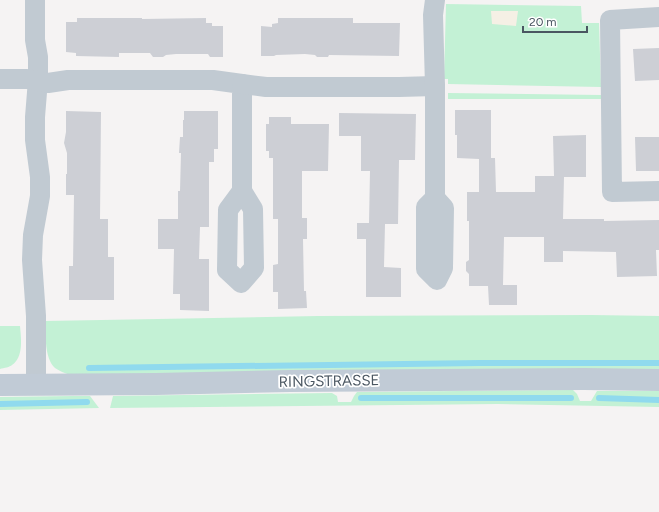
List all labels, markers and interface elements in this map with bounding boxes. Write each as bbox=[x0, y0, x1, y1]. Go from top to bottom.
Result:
scale bar bbox=[523, 8, 587, 34]
text: 20 m bbox=[529, 15, 557, 29]
street label: RINGSTRASSE bbox=[278, 371, 380, 391]

